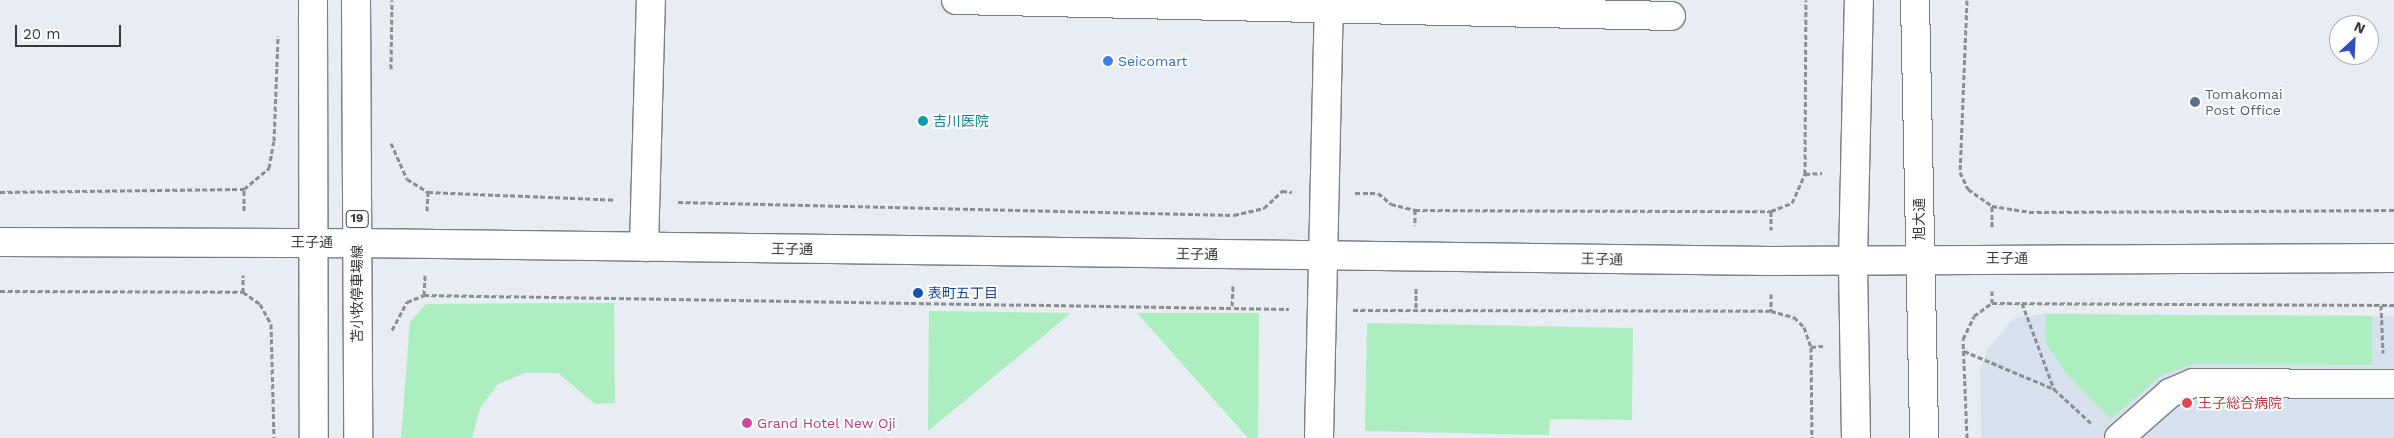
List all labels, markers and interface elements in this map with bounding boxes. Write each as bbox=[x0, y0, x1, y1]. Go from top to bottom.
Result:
scale bar bbox=[18, 15, 124, 47]
north arrow bbox=[2329, 15, 2379, 65]
text: N bbox=[2352, 18, 2368, 37]
text: 20 m bbox=[23, 25, 61, 43]
place label: Seicomart bbox=[1118, 53, 1187, 69]
marker: Seicomart bbox=[1102, 55, 1114, 67]
place label: Tomakomai Post Office bbox=[2205, 86, 2283, 118]
marker: Tomakomai Post Office bbox=[2189, 96, 2201, 108]
place label: 吉川医院 bbox=[933, 113, 989, 129]
marker: 吉川医院 bbox=[917, 115, 929, 127]
street label: 旭大通 bbox=[1911, 198, 1927, 240]
road number: 19 bbox=[344, 210, 370, 228]
street label: 王子通 bbox=[291, 234, 333, 250]
street label: 王子通 bbox=[771, 240, 813, 258]
street label: 苫小牧停車場線 bbox=[349, 245, 365, 343]
street label: 王子通 bbox=[1176, 245, 1218, 263]
street label: 王子通 bbox=[1581, 250, 1623, 268]
street label: 王子通 bbox=[1986, 250, 2028, 266]
place label: 表町五丁目 bbox=[928, 285, 998, 301]
marker: 表町五丁目 bbox=[912, 287, 924, 299]
place label: 王子総合病院 bbox=[2198, 395, 2282, 411]
marker: 王子総合病院 bbox=[2180, 396, 2194, 410]
place label: Grand Hotel New Oji bbox=[757, 415, 897, 431]
marker: Grand Hotel New Oji bbox=[741, 417, 753, 429]

